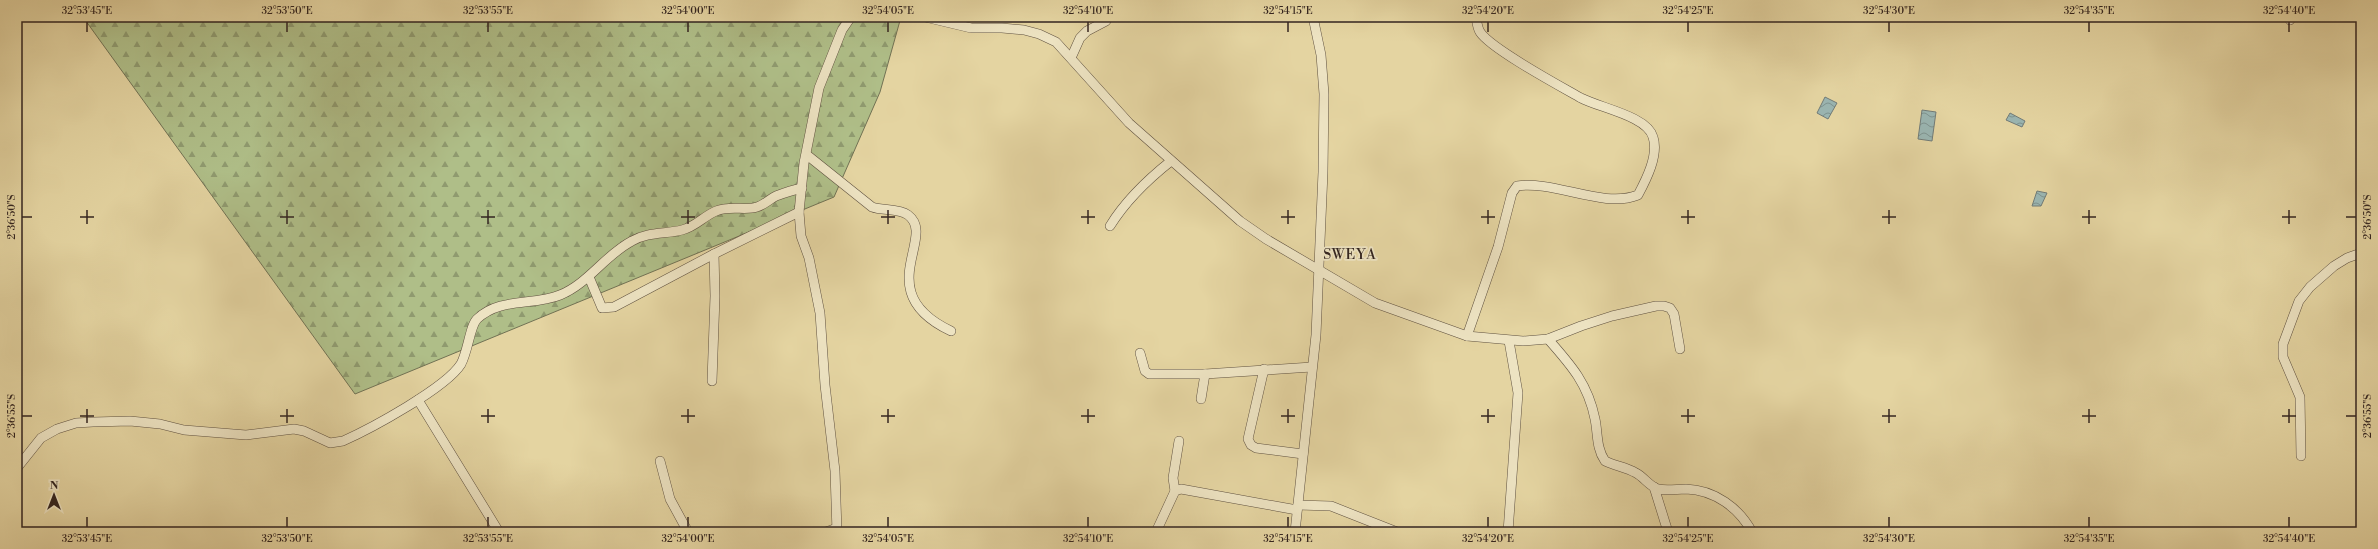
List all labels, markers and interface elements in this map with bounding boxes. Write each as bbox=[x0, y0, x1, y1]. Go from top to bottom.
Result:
text: 32°53'45"E bbox=[62, 5, 112, 17]
text: 32°53'50"E bbox=[261, 5, 313, 17]
text: 32°53'55"E bbox=[463, 5, 513, 17]
text: 32°54'00"E bbox=[662, 5, 715, 17]
text: 32°54'05"E bbox=[862, 5, 914, 17]
text: 32°54'10"E bbox=[1063, 5, 1113, 17]
text: 32°54'15"E bbox=[1263, 5, 1313, 17]
text: 32°54'20"E bbox=[1462, 5, 1514, 17]
text: 32°54'25"E bbox=[1663, 5, 1713, 17]
text: 32°54'30"E bbox=[1863, 5, 1915, 17]
text: 32°54'35"E bbox=[2064, 5, 2114, 17]
text: 32°54'40"E bbox=[2263, 5, 2315, 17]
text: 2°36'50"S bbox=[6, 194, 18, 239]
text: 2°36'50"S bbox=[2362, 194, 2374, 239]
district label: SWEYA bbox=[1323, 246, 1377, 264]
text: 2°36'55"S bbox=[6, 394, 18, 438]
text: 2°36'55"S bbox=[2362, 394, 2374, 438]
north arrow bbox=[34, 475, 74, 515]
text: N bbox=[50, 479, 59, 493]
text: 32°53'45"E bbox=[62, 533, 112, 545]
text: 32°53'50"E bbox=[261, 533, 313, 545]
text: 32°53'55"E bbox=[463, 533, 513, 545]
text: 32°54'00"E bbox=[662, 533, 715, 545]
text: 32°54'05"E bbox=[862, 533, 914, 545]
text: 32°54'10"E bbox=[1063, 533, 1113, 545]
text: 32°54'15"E bbox=[1263, 533, 1313, 545]
text: 32°54'20"E bbox=[1462, 533, 1514, 545]
text: 32°54'25"E bbox=[1663, 533, 1713, 545]
text: 32°54'30"E bbox=[1863, 533, 1915, 545]
text: 32°54'35"E bbox=[2064, 533, 2114, 545]
text: 32°54'40"E bbox=[2263, 533, 2315, 545]

